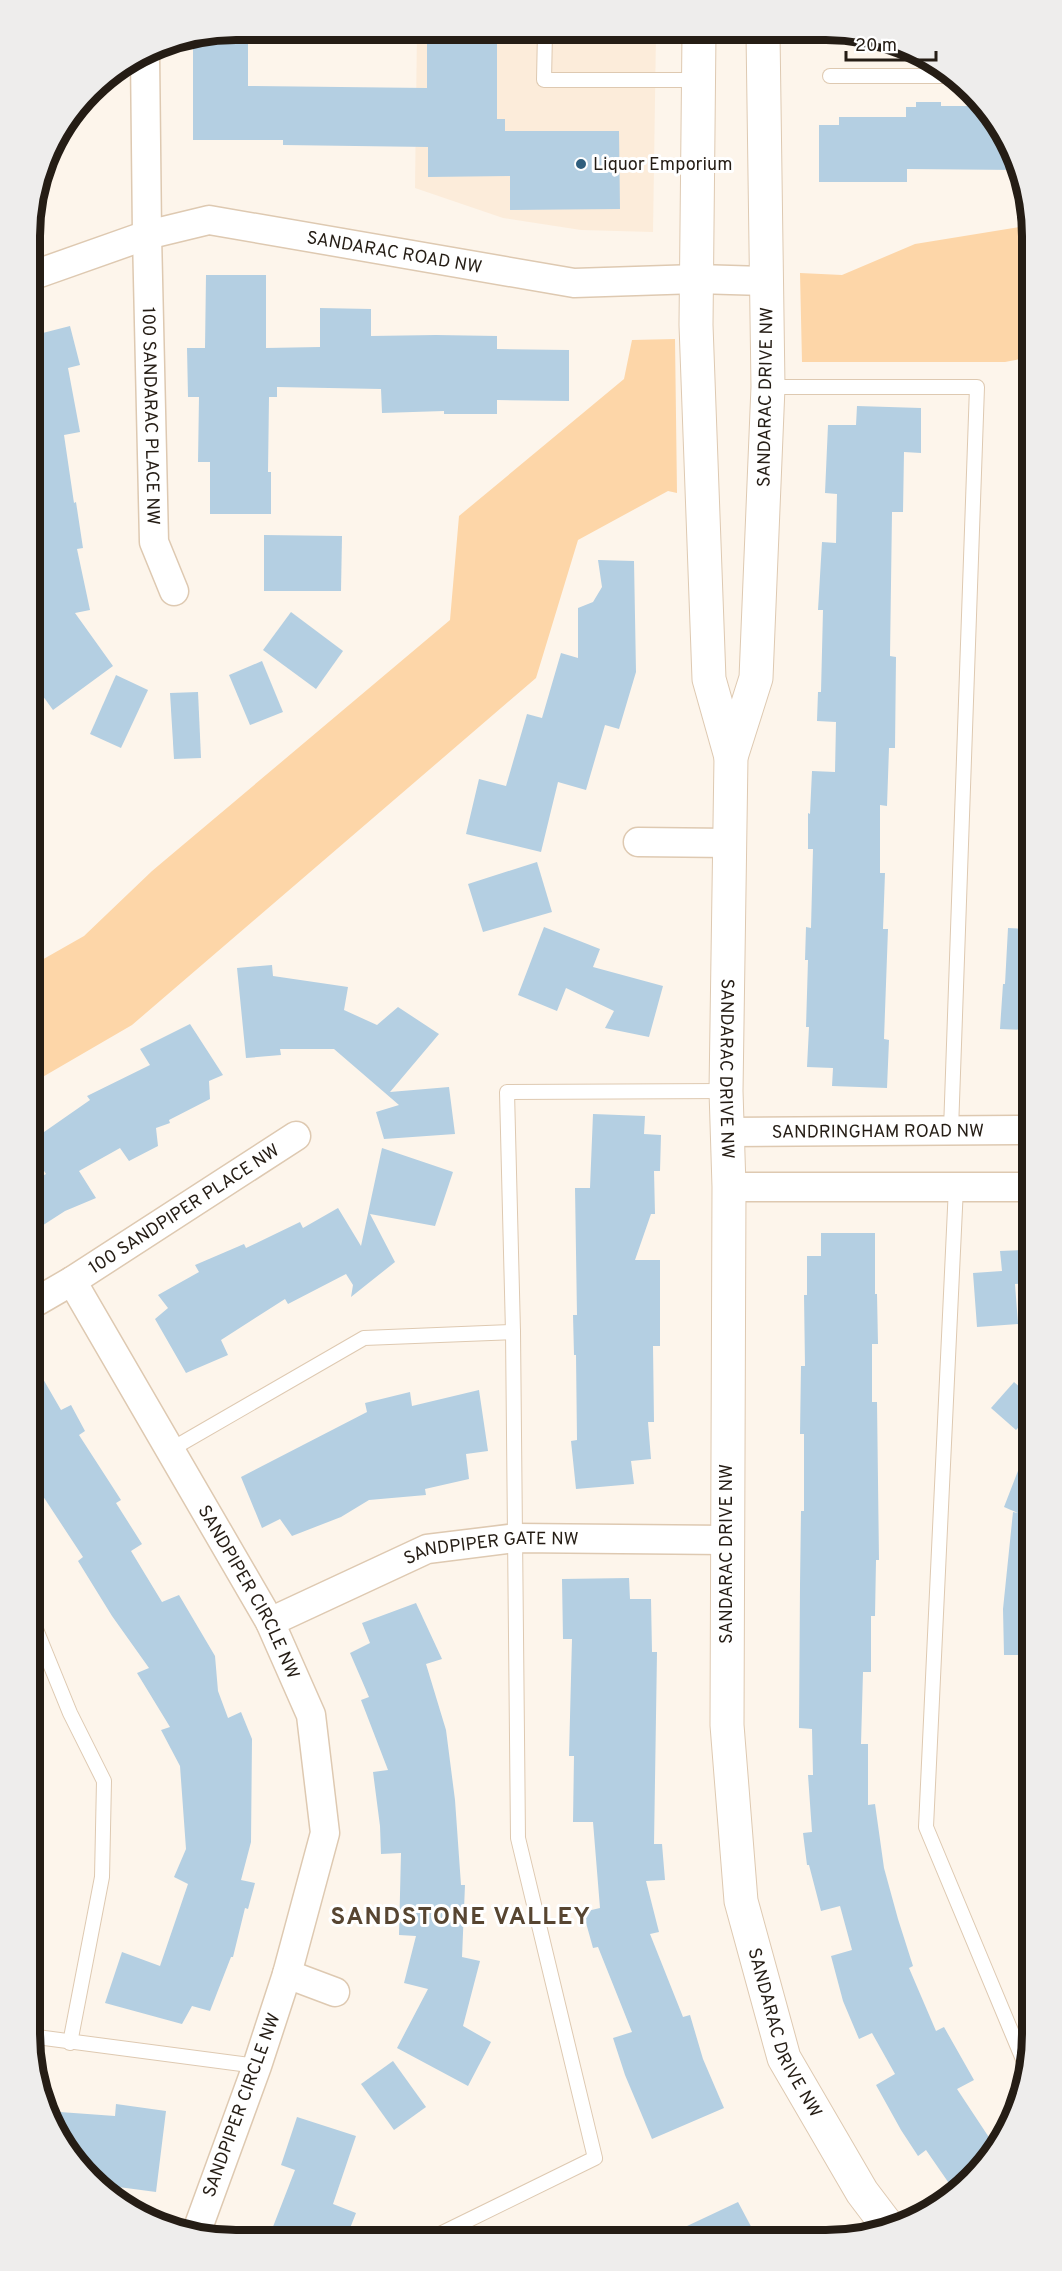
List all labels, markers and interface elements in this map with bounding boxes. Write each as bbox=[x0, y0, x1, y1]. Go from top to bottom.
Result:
scale bar bbox=[846, 24, 936, 62]
text: 20 m bbox=[855, 35, 897, 58]
place label: Liquor Emporium bbox=[593, 154, 733, 177]
marker: Liquor Emporium bbox=[574, 157, 588, 171]
street label: SANDARAC ROAD NW bbox=[305, 227, 484, 280]
street label: 100 SANDARAC PLACE NW bbox=[136, 307, 164, 525]
street label: SANDARAC DRIVE NW bbox=[753, 307, 780, 487]
street label: SANDARAC DRIVE NW bbox=[713, 978, 738, 1159]
street label: SANDRINGHAM ROAD NW bbox=[772, 1120, 984, 1145]
street label: 100 SANDPIPER PLACE NW bbox=[85, 1140, 284, 1280]
street label: SANDARAC DRIVE NW bbox=[716, 1464, 739, 1644]
street label: SANDPIPER CIRCLE NW bbox=[192, 1502, 304, 1683]
street label: SANDPIPER GATE NW bbox=[400, 1528, 579, 1571]
district label: SANDSTONE VALLEY bbox=[331, 1903, 591, 1933]
street label: SANDARAC DRIVE NW bbox=[741, 1946, 826, 2122]
street label: SANDPIPER CIRCLE NW bbox=[198, 2010, 286, 2201]

